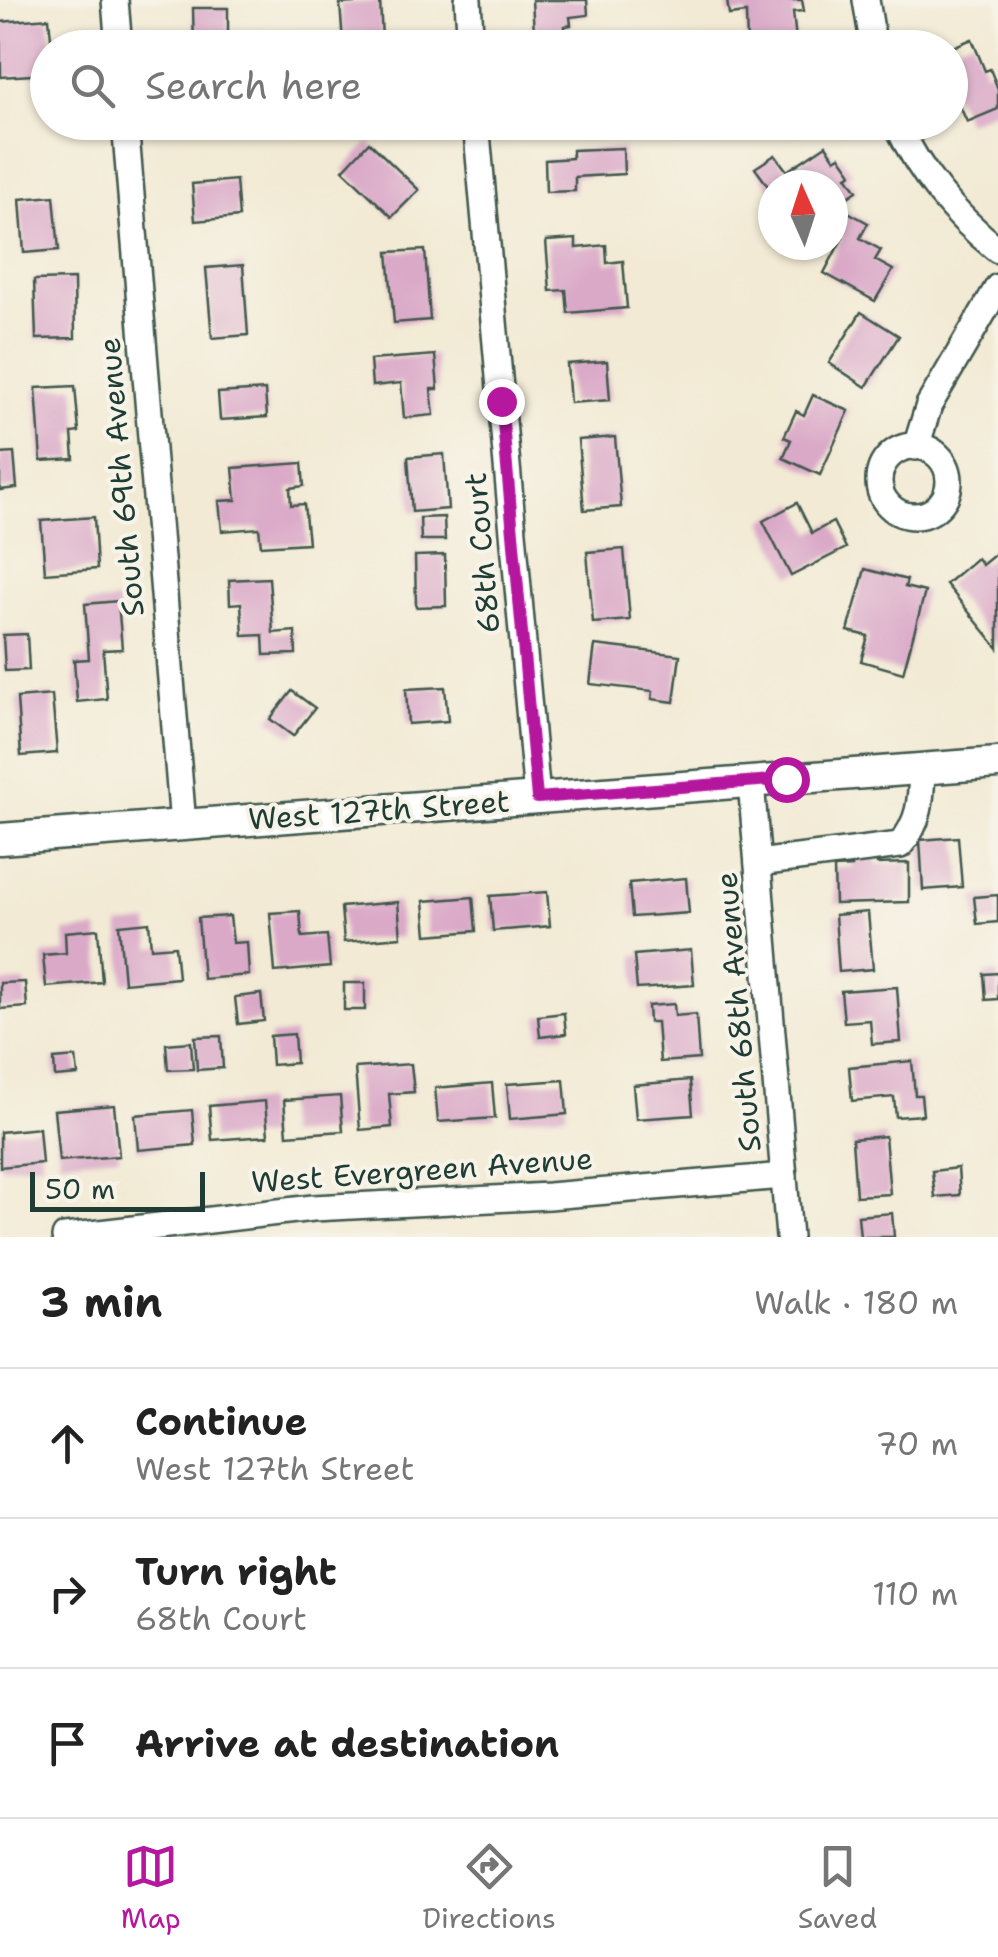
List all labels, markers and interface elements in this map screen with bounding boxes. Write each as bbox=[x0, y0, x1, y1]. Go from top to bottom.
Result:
search box bbox=[30, 30, 968, 140]
icon: search bbox=[65, 58, 120, 113]
text: Search here bbox=[145, 60, 362, 111]
north arrow bbox=[758, 170, 848, 260]
street label: South 69th Avenue bbox=[88, 336, 154, 618]
route end bbox=[479, 379, 525, 425]
street label: 68th Court bbox=[455, 471, 509, 635]
route start bbox=[764, 757, 810, 803]
street label: West 127th Street bbox=[247, 780, 511, 840]
street label: South 68th Avenue bbox=[705, 870, 771, 1154]
street label: West Evergreen Avenue bbox=[250, 1138, 594, 1202]
scale bar bbox=[30, 1167, 205, 1212]
text: 50 m bbox=[45, 1170, 115, 1208]
text: 3 min bbox=[40, 1274, 162, 1330]
text: Walk · 180 m bbox=[754, 1281, 958, 1324]
text: Continue bbox=[135, 1396, 307, 1447]
icon: ahead bbox=[40, 1416, 95, 1471]
text: 70 m bbox=[875, 1422, 958, 1465]
text: West 127th Street bbox=[135, 1447, 415, 1490]
text: Turn right bbox=[135, 1546, 337, 1597]
icon: right bbox=[40, 1566, 95, 1621]
text: 110 m bbox=[872, 1572, 958, 1615]
text: 68th Court bbox=[135, 1597, 307, 1640]
icon: arrive bbox=[40, 1716, 95, 1771]
text: Arrive at destination bbox=[135, 1718, 559, 1769]
tab: Map bbox=[121, 1839, 181, 1937]
tab: Directions bbox=[422, 1839, 556, 1937]
tab: Saved bbox=[798, 1839, 877, 1937]

